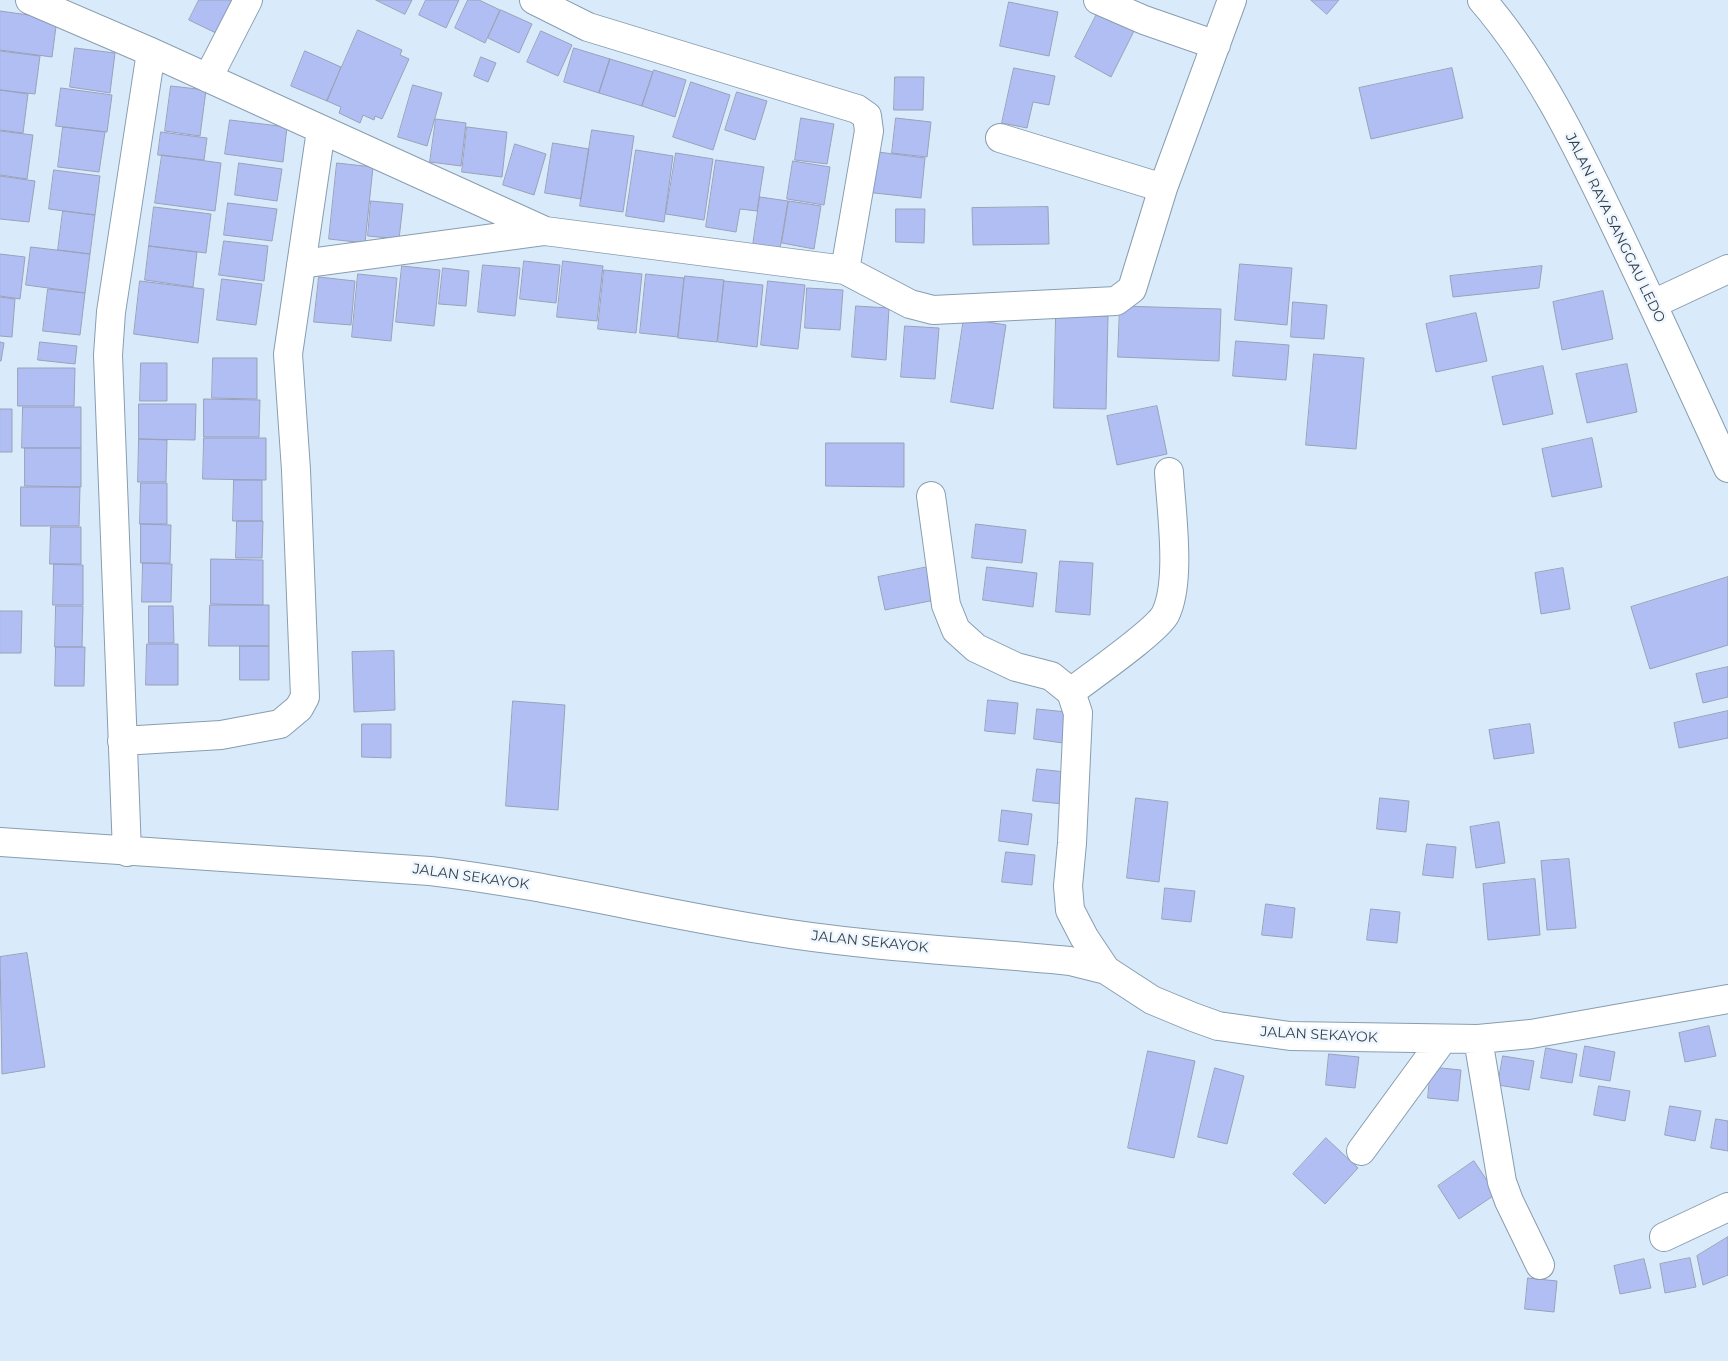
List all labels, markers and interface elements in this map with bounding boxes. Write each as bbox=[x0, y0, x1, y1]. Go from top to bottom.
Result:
street label: JALAN RAYA SANGGAU LEDO bbox=[1562, 130, 1668, 326]
street label: JALAN SEKAYOK bbox=[412, 861, 530, 893]
street label: JALAN SEKAYOK bbox=[811, 928, 929, 956]
street label: JALAN SEKAYOK bbox=[1260, 1024, 1378, 1046]

